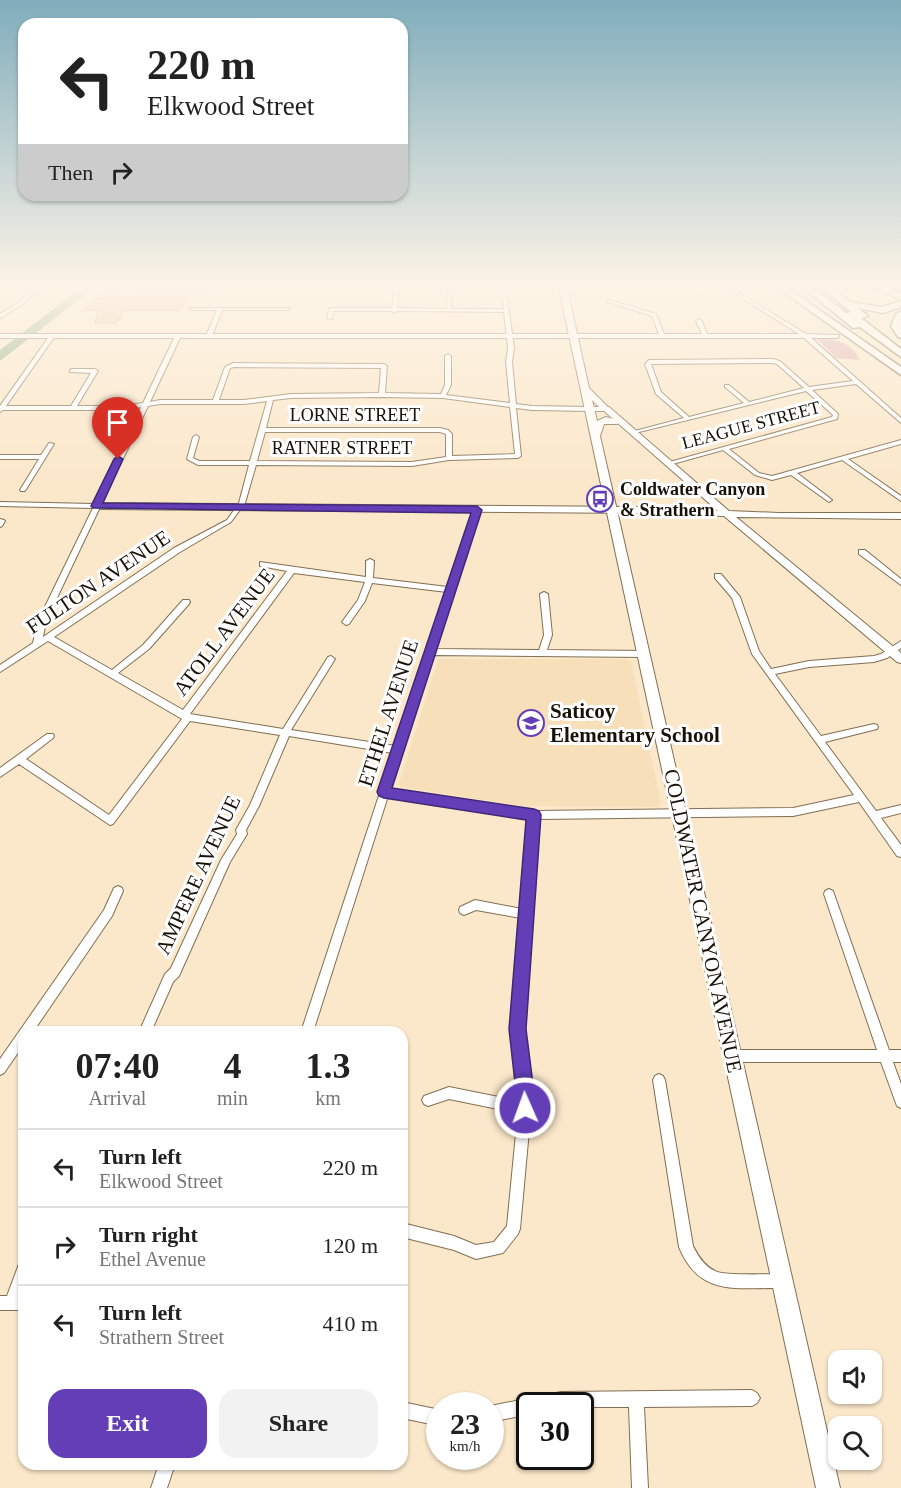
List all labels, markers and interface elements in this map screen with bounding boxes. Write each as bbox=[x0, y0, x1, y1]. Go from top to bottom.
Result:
icon: left bbox=[48, 42, 126, 120]
text: 220 m bbox=[147, 42, 256, 88]
text: Elkwood Street bbox=[147, 91, 314, 121]
icon: right bbox=[105, 156, 138, 189]
text: Then bbox=[48, 160, 93, 185]
pin bbox=[92, 397, 143, 459]
street label: LEAGUE STREET bbox=[680, 397, 822, 453]
street label: LORNE STREET bbox=[290, 405, 420, 425]
icon: arrive bbox=[101, 406, 134, 439]
street label: RATNER STREET bbox=[272, 438, 412, 458]
place label: Coldwater Canyon & Strathern bbox=[620, 479, 765, 520]
bus stop icon: Coldwater Canyon & Strathern bbox=[585, 484, 615, 514]
street label: FULTON AVENUE bbox=[22, 525, 174, 639]
street label: ATOLL AVENUE bbox=[168, 564, 280, 700]
street label: ETHEL AVENUE bbox=[353, 636, 423, 790]
place label: Saticoy Elementary School bbox=[550, 699, 720, 747]
school or university icon: Saticoy Elementary School bbox=[516, 708, 546, 738]
street label: COLDWATER CANYON AVENUE bbox=[659, 767, 747, 1075]
street label: AMPERE AVENUE bbox=[151, 792, 245, 958]
text: 07:40 bbox=[75, 1046, 159, 1086]
text: 4 bbox=[224, 1046, 242, 1086]
text: 1.3 bbox=[306, 1046, 351, 1086]
position arrow bbox=[493, 1076, 557, 1140]
text: Arrival bbox=[89, 1087, 146, 1109]
text: min bbox=[217, 1087, 248, 1109]
text: km bbox=[315, 1087, 341, 1109]
text: Turn left bbox=[99, 1144, 182, 1169]
icon: left bbox=[48, 1152, 81, 1185]
text: 220 m bbox=[322, 1155, 378, 1180]
text: Elkwood Street bbox=[99, 1170, 223, 1192]
text: Turn right bbox=[99, 1222, 198, 1247]
icon: right bbox=[48, 1230, 81, 1263]
text: 120 m bbox=[322, 1233, 378, 1258]
text: Ethel Avenue bbox=[99, 1248, 206, 1270]
text: Turn left bbox=[99, 1300, 182, 1325]
icon: left bbox=[48, 1308, 81, 1341]
text: 410 m bbox=[322, 1311, 378, 1336]
text: Strathern Street bbox=[99, 1326, 224, 1348]
map controls bbox=[828, 1350, 882, 1470]
button: sound bbox=[828, 1350, 882, 1404]
button: Exit bbox=[48, 1389, 207, 1458]
button: Share bbox=[219, 1389, 378, 1458]
speed limit sign: 30 bbox=[516, 1392, 594, 1470]
text: 23 bbox=[450, 1407, 480, 1440]
button: search bbox=[828, 1416, 882, 1470]
text: km/h bbox=[450, 1438, 480, 1454]

